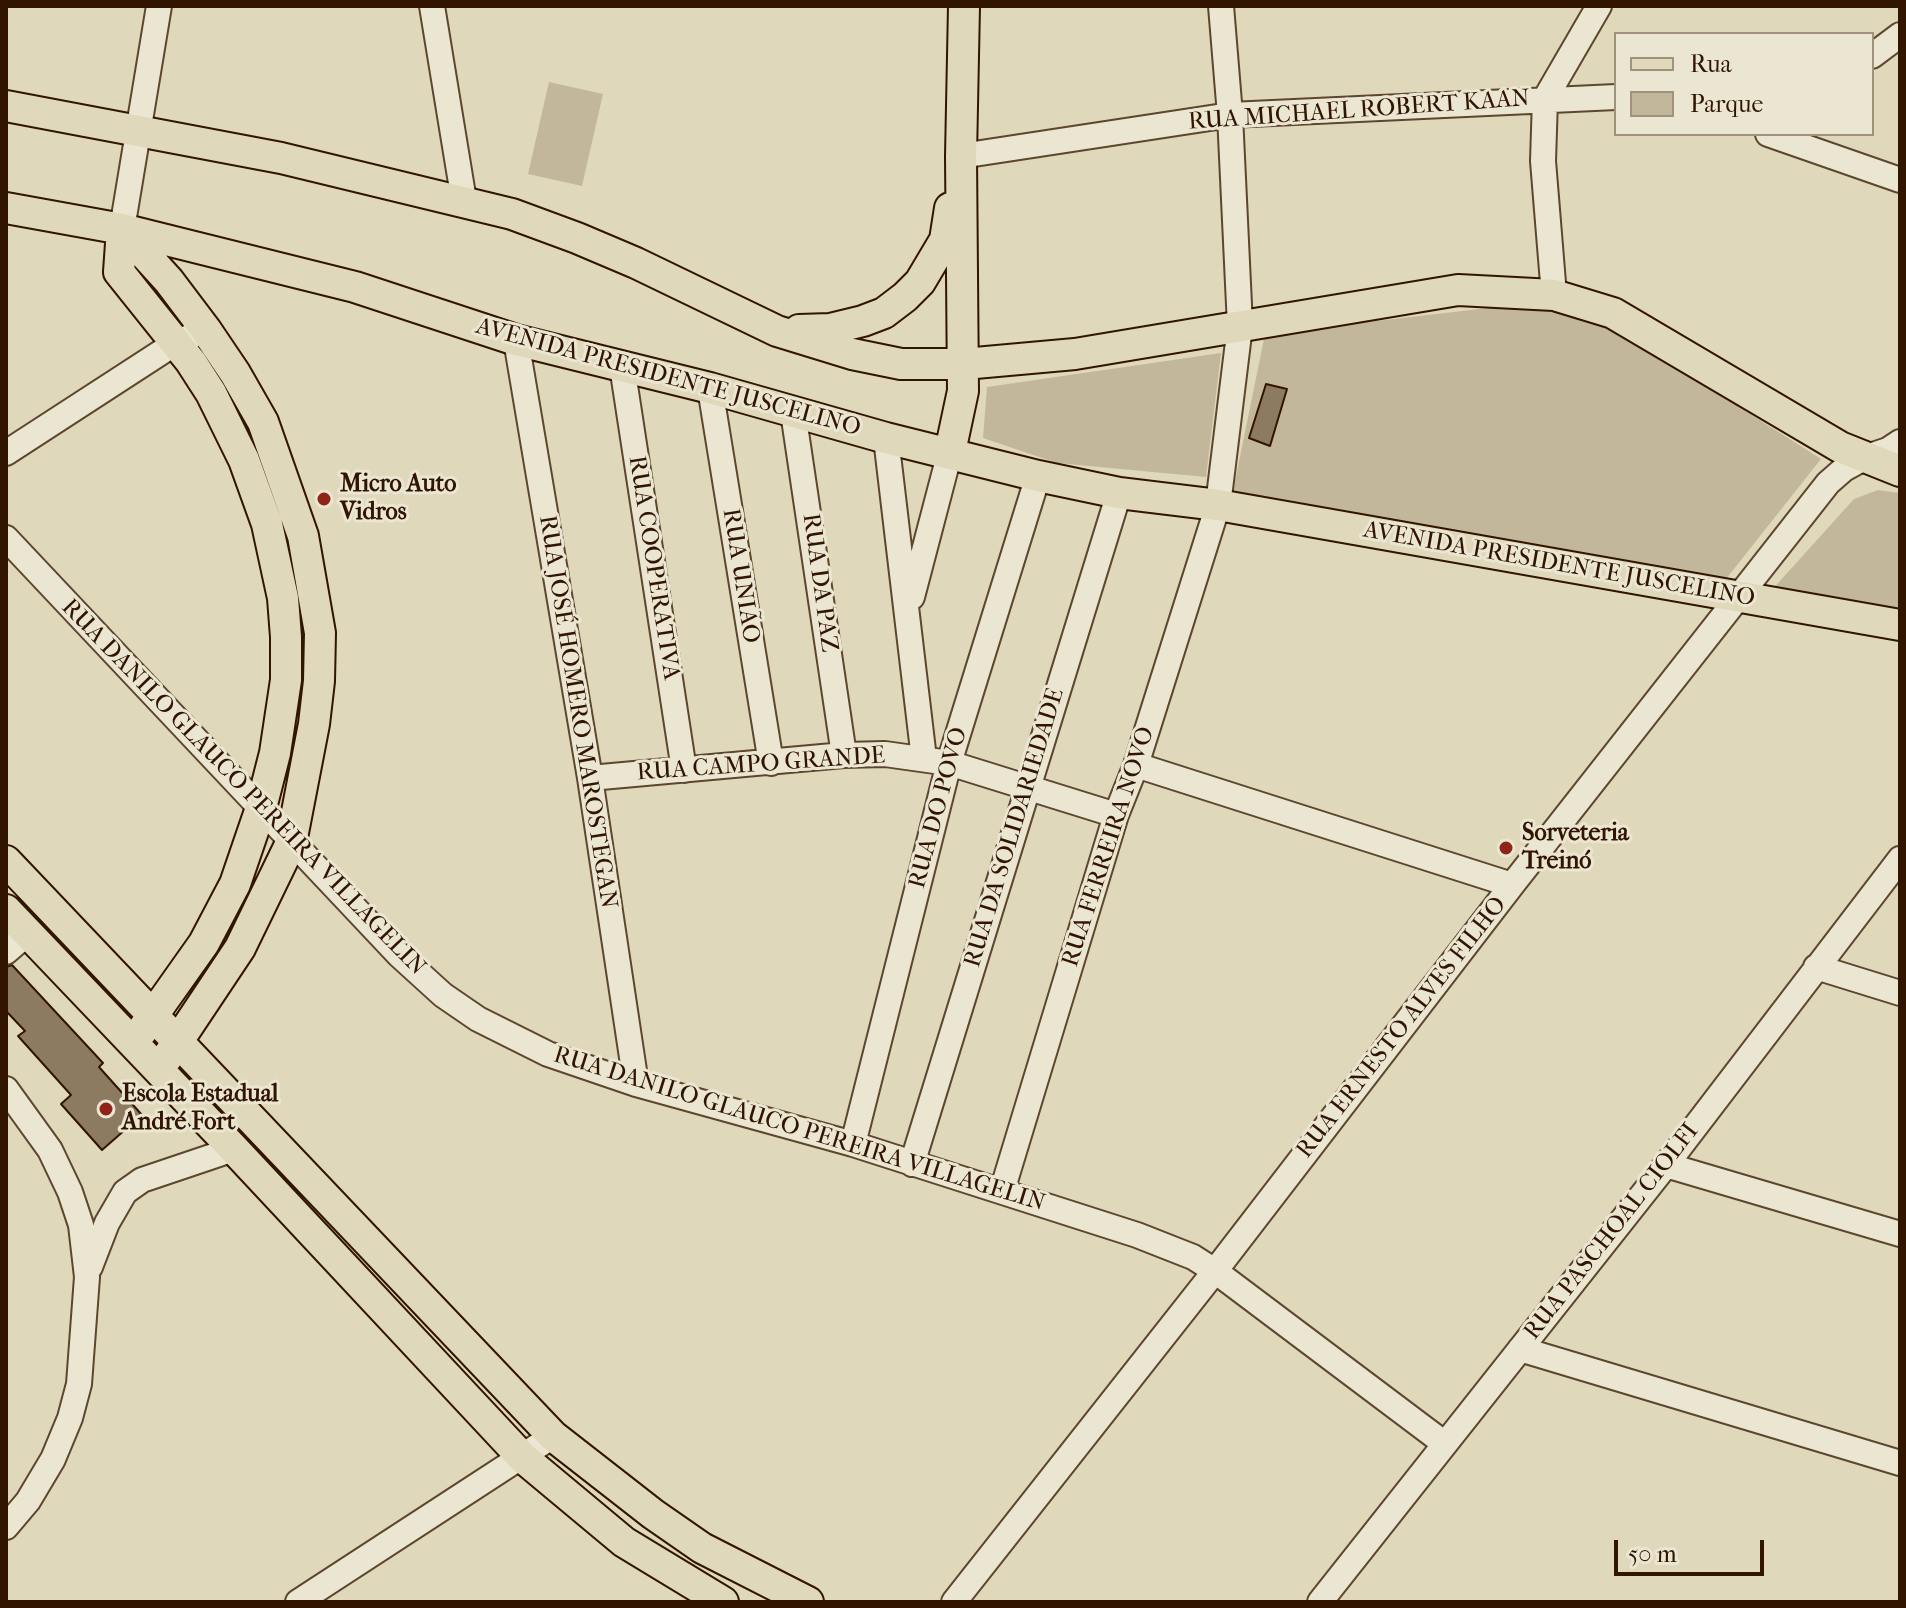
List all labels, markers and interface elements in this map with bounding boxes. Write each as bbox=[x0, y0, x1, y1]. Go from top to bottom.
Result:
legend bbox=[1614, 32, 1874, 136]
text: Rua bbox=[1690, 50, 1732, 78]
street label: RUA MICHAEL ROBERT KAAN bbox=[1187, 85, 1531, 137]
text: Parque bbox=[1690, 90, 1763, 118]
street label: AVENIDA PRESIDENTE JUSCELINO bbox=[472, 313, 864, 443]
street label: RUA COOPERATIVA bbox=[621, 454, 685, 682]
place label: Micro Auto Vidros bbox=[340, 471, 456, 527]
marker: Micro Auto Vidros bbox=[315, 490, 333, 508]
street label: RUA UNIÃO bbox=[715, 507, 765, 645]
street label: RUA DA PAZ bbox=[795, 512, 843, 654]
street label: RUA JOSÉ HOMERO MAROSTEGAN bbox=[532, 513, 622, 911]
street label: AVENIDA PRESIDENTE JUSCELINO bbox=[1361, 516, 1757, 614]
street label: RUA DANILO GLAUCO PEREIRA VILLAGELIN bbox=[55, 594, 431, 982]
street label: RUA DA SOLIDARIEDADE bbox=[959, 685, 1071, 971]
street label: RUA FERREIRA NOVO bbox=[1057, 723, 1161, 971]
street label: RUA DO POVO bbox=[904, 724, 974, 892]
street label: RUA CAMPO GRANDE bbox=[636, 742, 886, 788]
place label: Sorveteria Treinó bbox=[1522, 820, 1629, 876]
marker: Sorveteria Treinó bbox=[1497, 839, 1515, 857]
street label: RUA ERNESTO ALVES FILHO bbox=[1291, 892, 1513, 1164]
street label: RUA DANILO GLAUCO PEREIRA VILLAGELIN bbox=[550, 1041, 1048, 1219]
place label: Escola Estadual André Fort bbox=[122, 1081, 278, 1137]
marker: Escola Estadual André Fort bbox=[97, 1100, 115, 1118]
street label: RUA PASCHOAL CIOLFI bbox=[1519, 1118, 1705, 1346]
scale bar bbox=[1618, 1524, 1768, 1574]
text: 50 m bbox=[1628, 1540, 1677, 1568]

